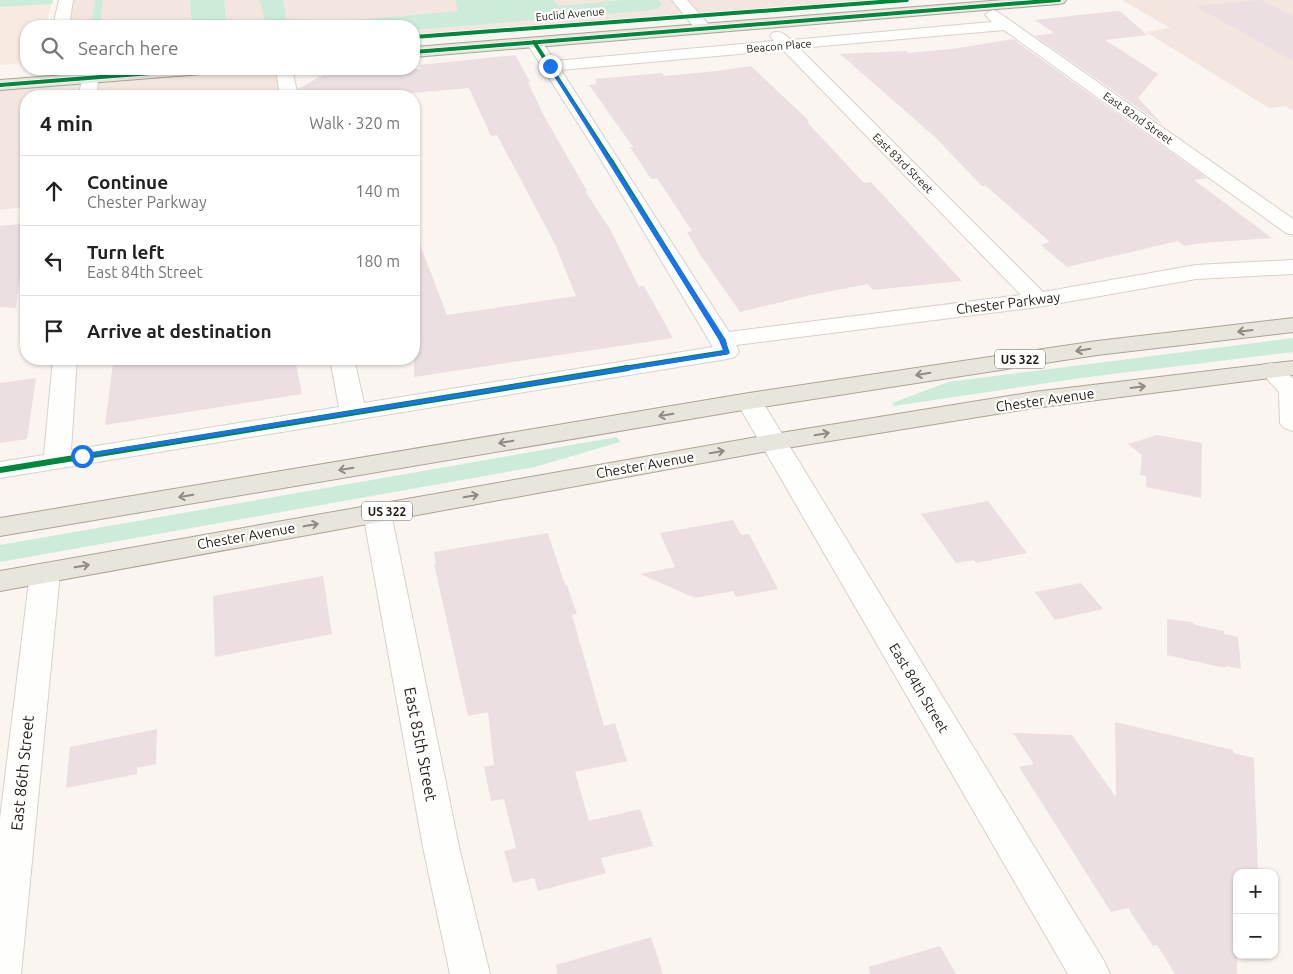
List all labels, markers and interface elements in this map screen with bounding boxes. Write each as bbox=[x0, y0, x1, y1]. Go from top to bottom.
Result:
street label: Euclid Avenue bbox=[535, 5, 605, 23]
search box bbox=[20, 20, 420, 75]
icon: search bbox=[38, 34, 66, 62]
text: Search here bbox=[78, 37, 178, 59]
street label: Beacon Place bbox=[746, 37, 812, 55]
route end bbox=[539, 55, 562, 78]
street label: East 82nd Street bbox=[1101, 90, 1175, 147]
text: 4 min bbox=[40, 111, 93, 135]
text: Walk · 320 m bbox=[309, 114, 400, 132]
street label: East 83rd Street bbox=[871, 131, 936, 196]
text: Continue bbox=[87, 171, 168, 193]
icon: ahead bbox=[40, 177, 68, 205]
text: 140 m bbox=[355, 182, 400, 200]
text: Chester Parkway bbox=[87, 193, 207, 211]
text: Turn left bbox=[87, 241, 165, 263]
icon: left bbox=[40, 247, 68, 275]
text: 180 m bbox=[355, 252, 400, 270]
text: East 84th Street bbox=[87, 263, 203, 281]
street label: Chester Parkway bbox=[955, 289, 1061, 317]
icon: arrive bbox=[40, 317, 68, 345]
text: Arrive at destination bbox=[87, 320, 272, 342]
one-way arrow bbox=[1237, 326, 1253, 336]
one-way arrow bbox=[1076, 345, 1092, 355]
road number: US 322 bbox=[995, 349, 1045, 368]
one-way arrow bbox=[915, 370, 931, 380]
one-way arrow bbox=[1130, 382, 1146, 392]
street label: Chester Avenue bbox=[995, 385, 1095, 415]
one-way arrow bbox=[659, 410, 675, 420]
one-way arrow bbox=[814, 429, 830, 439]
one-way arrow bbox=[498, 437, 514, 447]
route start bbox=[71, 445, 94, 468]
one-way arrow bbox=[709, 446, 725, 456]
street label: Chester Avenue bbox=[595, 449, 695, 481]
one-way arrow bbox=[338, 464, 354, 474]
one-way arrow bbox=[463, 490, 479, 500]
one-way arrow bbox=[178, 491, 194, 501]
road number: US 322 bbox=[362, 502, 412, 520]
one-way arrow bbox=[303, 519, 319, 529]
street label: Chester Avenue bbox=[196, 520, 296, 552]
one-way arrow bbox=[74, 560, 90, 570]
street label: East 84th Street bbox=[886, 640, 952, 736]
street label: East 85th Street bbox=[401, 685, 441, 803]
street label: East 86th Street bbox=[7, 714, 37, 832]
map controls bbox=[1233, 869, 1278, 959]
button: + bbox=[1233, 869, 1278, 914]
button: − bbox=[1233, 914, 1278, 959]

